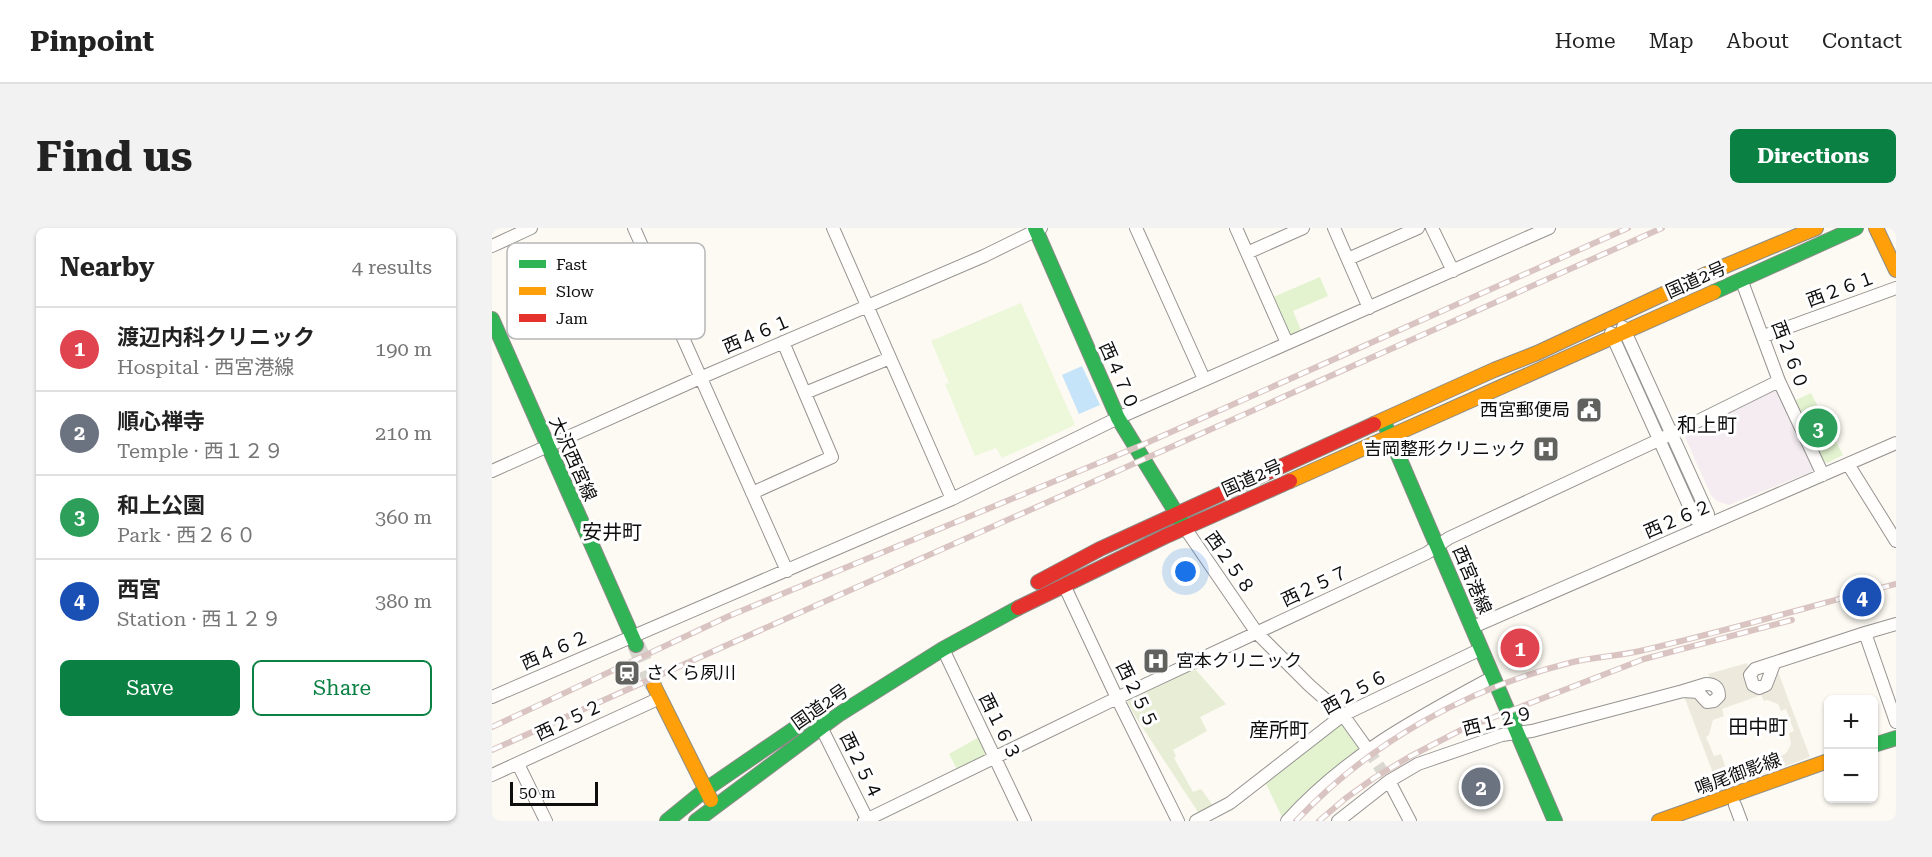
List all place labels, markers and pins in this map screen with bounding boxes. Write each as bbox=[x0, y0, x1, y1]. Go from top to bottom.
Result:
public building icon: 西宮郵便局 bbox=[1574, 395, 1604, 425]
place label: 西宮郵便局 bbox=[1480, 399, 1570, 420]
pin: 3 bbox=[1798, 406, 1838, 450]
hospital icon: 吉岡整形クリニック bbox=[1531, 434, 1561, 464]
place label: 吉岡整形クリニック bbox=[1364, 438, 1526, 459]
pin: 4 bbox=[1842, 574, 1882, 620]
pin: 1 bbox=[1500, 626, 1540, 670]
hospital icon: 宮本クリニック bbox=[1141, 646, 1171, 676]
place label: 宮本クリニック bbox=[1176, 650, 1302, 671]
station icon: さくら夙川 bbox=[612, 658, 642, 688]
place label: さくら夙川 bbox=[646, 662, 736, 683]
pin: 2 bbox=[1462, 764, 1500, 810]

